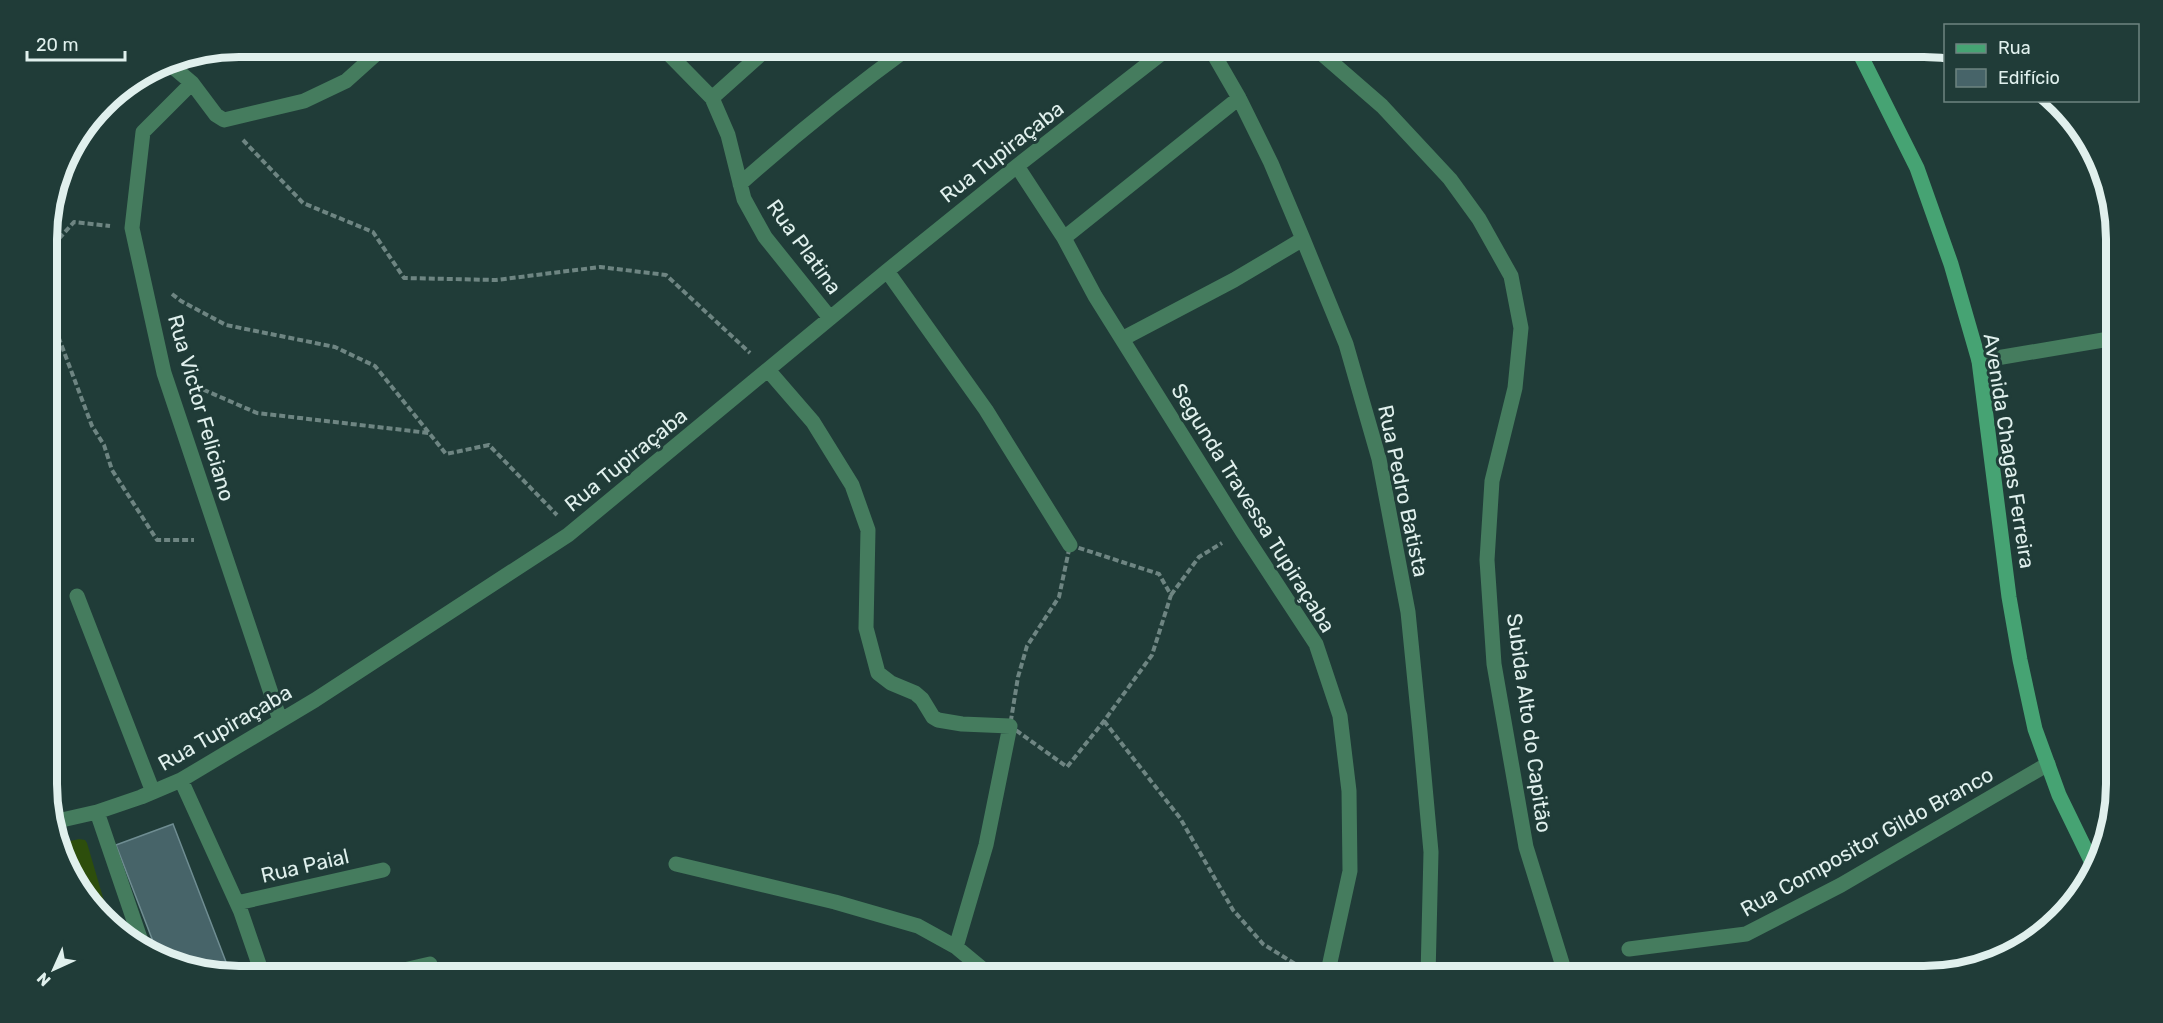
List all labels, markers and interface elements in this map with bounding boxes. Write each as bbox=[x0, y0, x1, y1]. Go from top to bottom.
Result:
scale bar bbox=[27, 24, 124, 62]
legend bbox=[1944, 24, 2139, 102]
text: 20 m bbox=[36, 34, 78, 56]
text: Rua bbox=[1998, 37, 2031, 59]
text: Edifício bbox=[1998, 67, 2060, 89]
street label: Rua Tupiraçaba bbox=[935, 96, 1068, 208]
street label: Rua Platina bbox=[762, 195, 847, 299]
street label: Rua Victor Feliciano bbox=[163, 312, 240, 504]
street label: Avenida Chagas Ferreira bbox=[1979, 332, 2040, 570]
street label: Segunda Travessa Tupiraçaba bbox=[1166, 379, 1341, 637]
street label: Rua Tupiraçaba bbox=[560, 403, 692, 517]
street label: Rua Pedro Batista bbox=[1373, 403, 1434, 579]
street label: Subida Alto do Capitão bbox=[1502, 612, 1557, 834]
street label: Rua Tupiraçaba bbox=[154, 679, 296, 776]
street label: Rua Compositor Gildo Branco bbox=[1736, 762, 1997, 922]
street label: Rua Paial bbox=[258, 843, 351, 888]
north arrow bbox=[24, 939, 84, 999]
text: N bbox=[33, 968, 55, 990]

